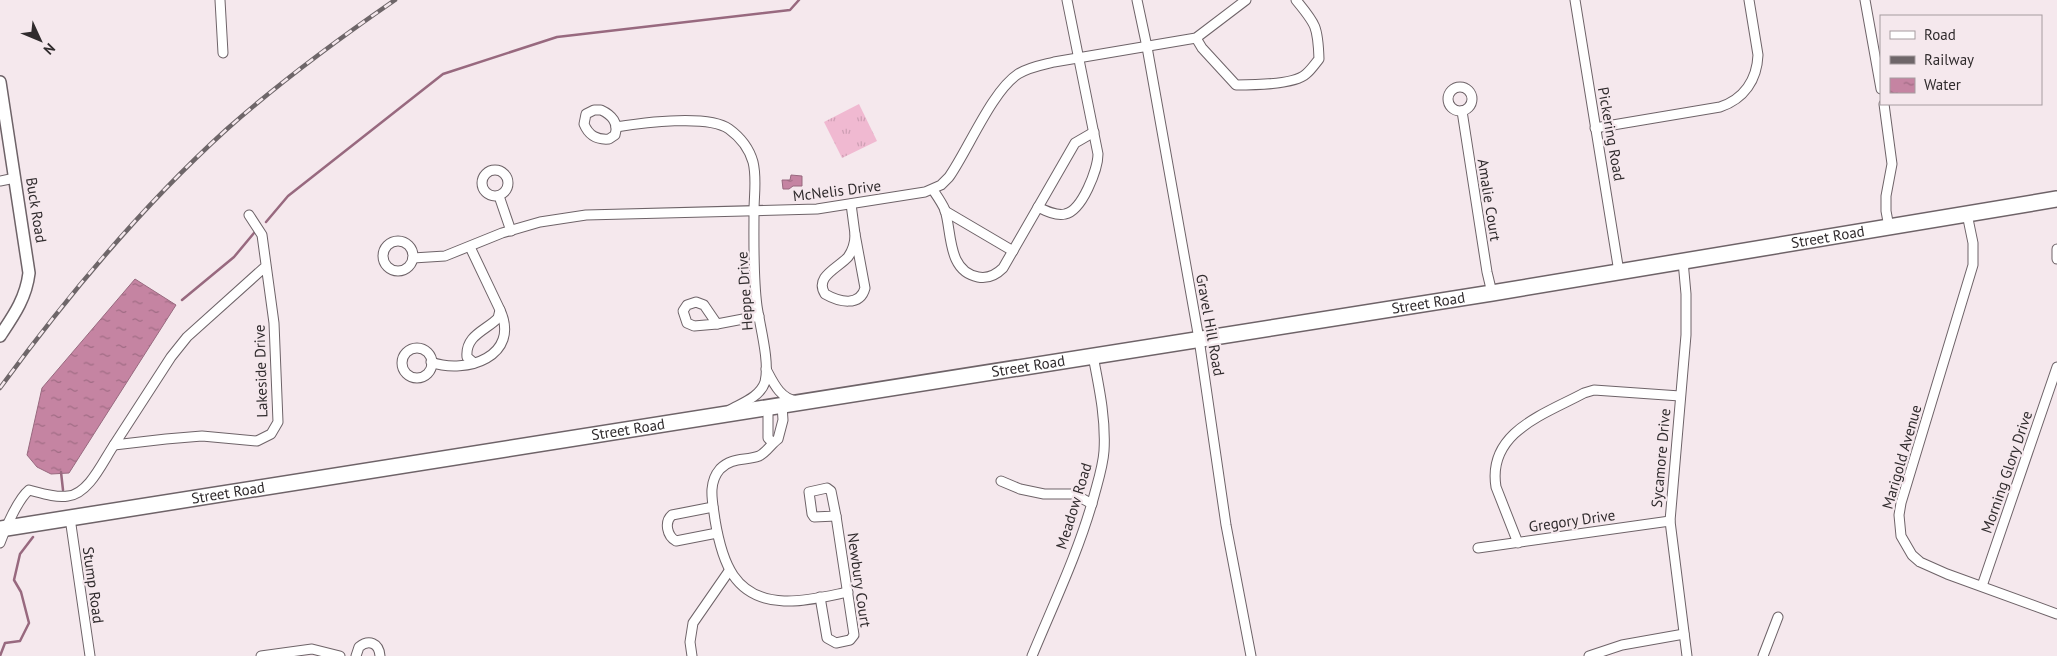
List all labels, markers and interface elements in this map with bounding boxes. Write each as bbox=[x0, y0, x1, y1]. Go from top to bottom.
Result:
north arrow bbox=[15, 15, 65, 65]
legend bbox=[1880, 15, 2042, 105]
text: Road bbox=[1924, 25, 1956, 44]
text: N bbox=[40, 39, 59, 59]
text: Railway bbox=[1924, 50, 1974, 69]
text: Water bbox=[1924, 75, 1961, 94]
street label: Pickering Road bbox=[1594, 86, 1629, 182]
street label: Amalie Court bbox=[1474, 157, 1505, 243]
street label: Buck Road bbox=[22, 176, 51, 244]
street label: McNelis Drive bbox=[792, 176, 882, 205]
street label: Street Road bbox=[1790, 221, 1866, 252]
street label: Heppe Drive bbox=[732, 251, 757, 331]
street label: Gravel Hill Road bbox=[1192, 272, 1229, 377]
street label: Street Road bbox=[1390, 287, 1466, 318]
street label: Lakeside Drive bbox=[249, 324, 272, 418]
street label: Street Road bbox=[990, 351, 1066, 381]
street label: Marigold Avenue bbox=[1878, 403, 1925, 511]
street label: Sycamore Drive bbox=[1647, 408, 1674, 508]
street label: Morning Glory Drive bbox=[1977, 408, 2036, 536]
street label: Street Road bbox=[590, 414, 666, 444]
street label: Meadow Road bbox=[1051, 460, 1096, 551]
street label: Street Road bbox=[190, 477, 266, 508]
street label: Gregory Drive bbox=[1528, 505, 1616, 536]
street label: Newbury Court bbox=[843, 532, 876, 628]
street label: Stump Road bbox=[79, 545, 108, 624]

